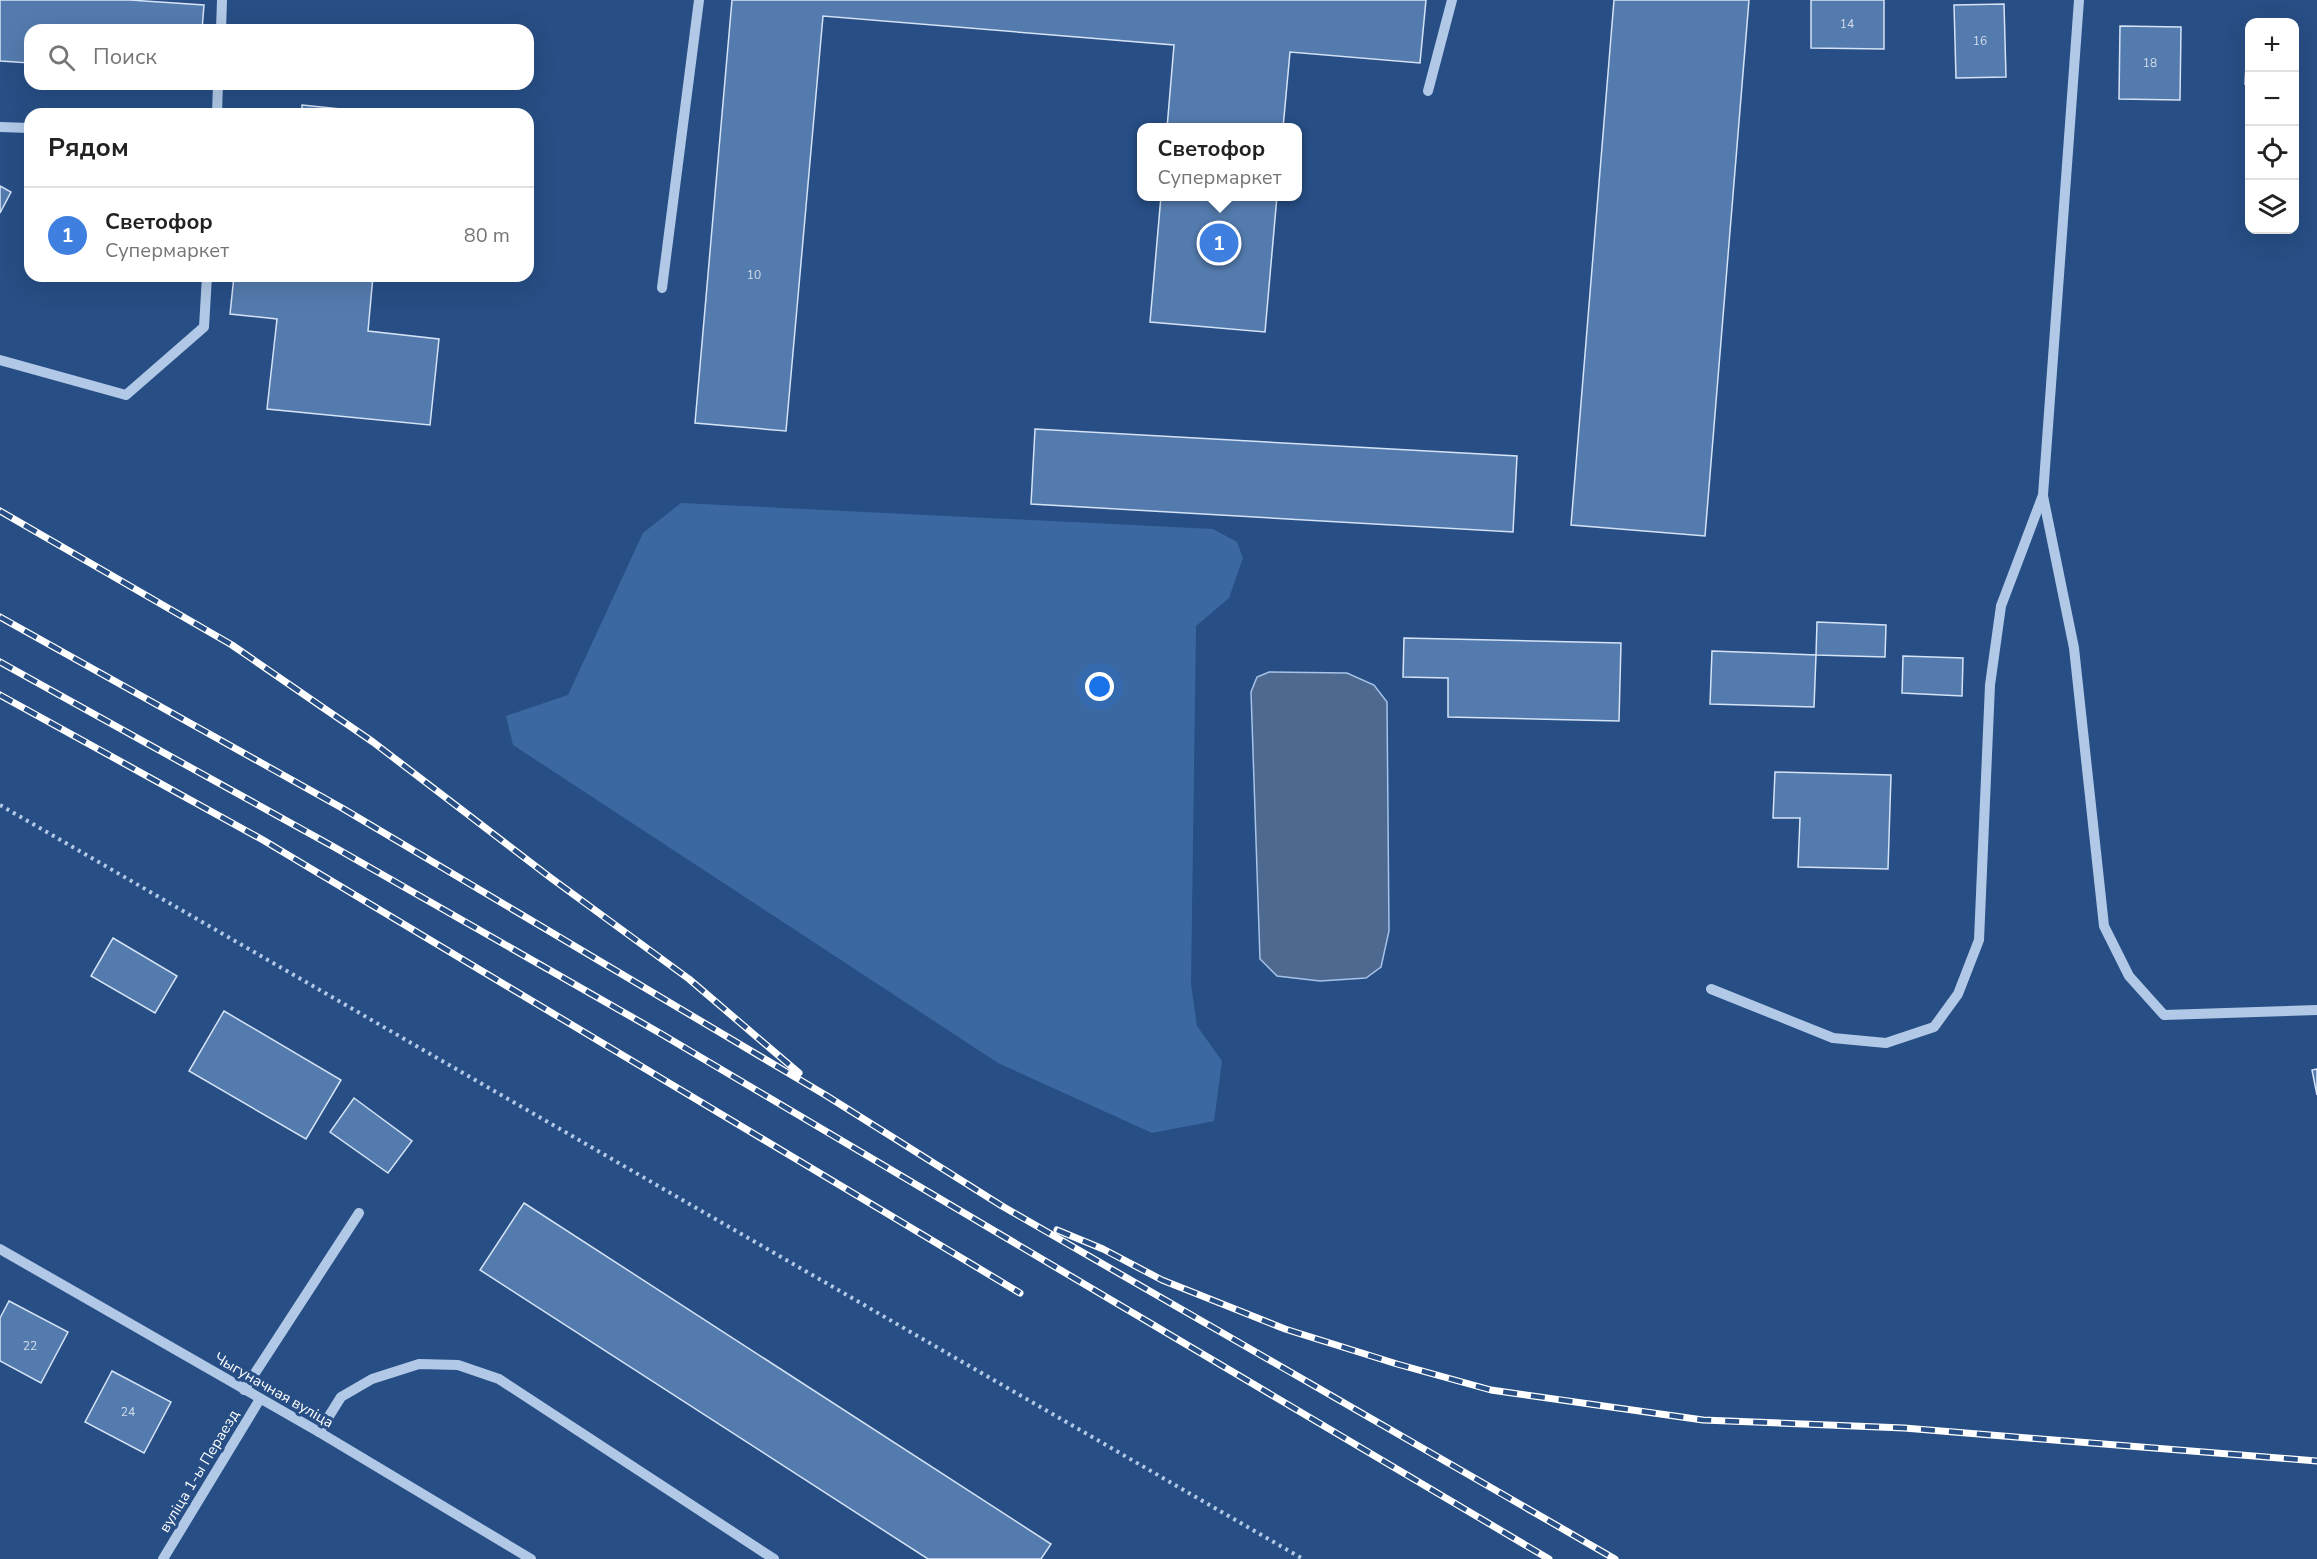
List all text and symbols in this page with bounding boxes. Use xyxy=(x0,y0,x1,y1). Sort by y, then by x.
house number: 14 xyxy=(1840,16,1854,32)
map controls xyxy=(2245,18,2299,234)
button: + xyxy=(2245,18,2299,72)
search box xyxy=(24,24,534,90)
house number: 16 xyxy=(1973,33,1987,49)
icon: search xyxy=(45,41,78,74)
text: Поиск xyxy=(93,42,157,72)
house number: 18 xyxy=(2143,55,2157,71)
button: − xyxy=(2245,72,2299,126)
popup xyxy=(1137,123,1302,201)
button: locate xyxy=(2245,126,2299,180)
text: Рядом xyxy=(48,130,129,165)
text: Светофор xyxy=(1157,134,1265,164)
text: Супермаркет xyxy=(1157,164,1282,191)
button: layers xyxy=(2245,180,2299,234)
text: Светофор xyxy=(105,207,213,237)
pin: 1 xyxy=(1200,220,1238,266)
text: 1 xyxy=(62,222,74,249)
text: 80 m xyxy=(464,222,510,249)
text: Супермаркет xyxy=(105,237,229,264)
house number: 10 xyxy=(747,267,761,283)
your location xyxy=(1085,672,1114,701)
house number: 22 xyxy=(23,1338,37,1354)
street label: Чыгуначная вуліца xyxy=(211,1348,337,1432)
house number: 24 xyxy=(121,1404,135,1420)
street label: вуліца 1-ы Пераезд xyxy=(154,1406,244,1536)

